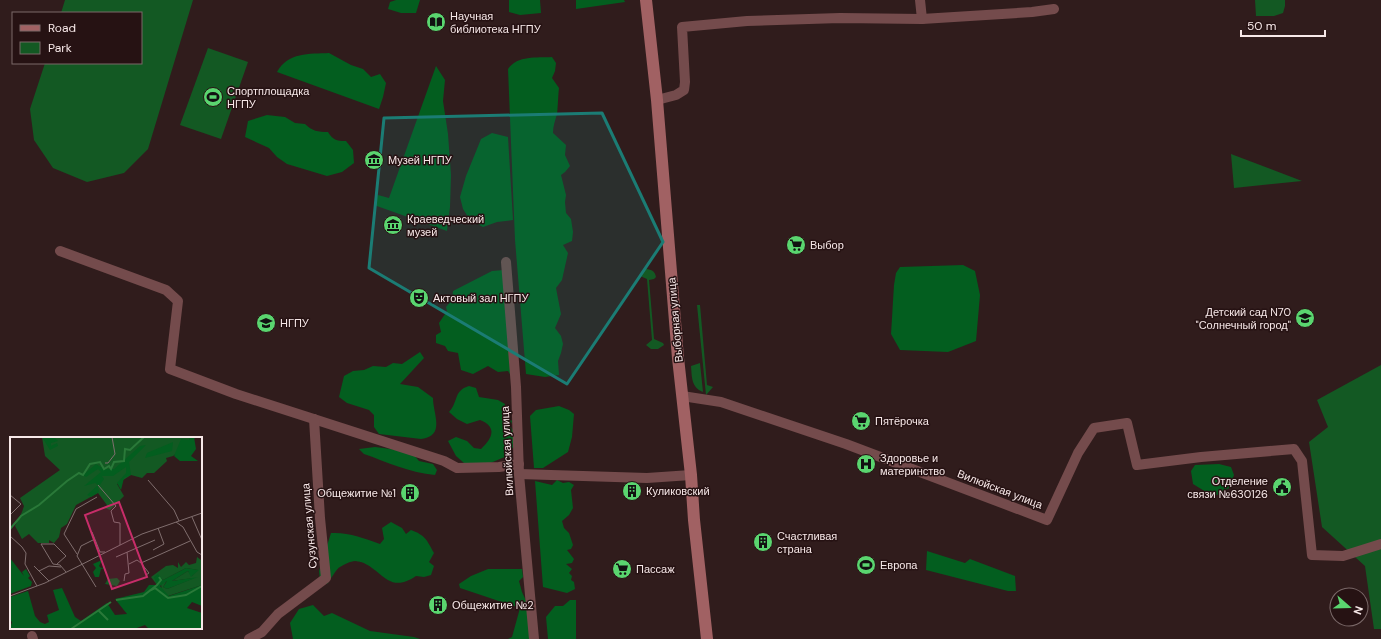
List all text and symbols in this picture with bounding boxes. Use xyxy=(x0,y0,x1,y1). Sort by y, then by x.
place label: Научная библиотека НГПУ xyxy=(450,9,542,36)
library icon: Научная библиотека НГПУ xyxy=(425,11,447,33)
legend xyxy=(12,12,142,64)
scale bar xyxy=(1241,12,1325,38)
text: 50 m xyxy=(1247,18,1276,34)
text: Road xyxy=(48,20,76,36)
text: Park xyxy=(48,40,72,56)
place label: Спортплощадка НГПУ xyxy=(227,84,310,111)
sports icon: Спортплощадка НГПУ xyxy=(202,86,224,108)
museum icon: Музей НГПУ xyxy=(363,149,385,171)
place label: Музей НГПУ xyxy=(388,153,453,167)
place label: Краеведческий музей xyxy=(407,212,484,239)
museum icon: Краеведческий музей xyxy=(382,214,404,236)
supermarket icon: Выбор xyxy=(785,234,807,256)
place label: Выбор xyxy=(810,238,844,252)
street label: Выборная улица xyxy=(664,276,686,363)
theatre icon: Актовый зал НГПУ xyxy=(408,287,430,309)
place label: Актовый зал НГПУ xyxy=(433,291,529,305)
place label: Детский сад N70 "Солнечный город" xyxy=(1195,305,1291,332)
school or university icon: Детский сад N70 "Солнечный город" xyxy=(1294,307,1316,329)
school or university icon: НГПУ xyxy=(255,312,277,334)
place label: НГПУ xyxy=(280,316,310,330)
street label: Вилюйская улица xyxy=(498,405,516,496)
supermarket icon: Пятёрочка xyxy=(850,410,872,432)
place label: Пятёрочка xyxy=(875,414,930,428)
inset map xyxy=(10,437,202,629)
place label: Здоровье и материнство xyxy=(880,451,945,478)
hospital icon: Здоровье и материнство xyxy=(855,453,877,475)
street label: Вилюйская улица xyxy=(955,466,1045,512)
place label: Отделение связи №630126 xyxy=(1187,474,1268,501)
public building icon: Отделение связи №630126 xyxy=(1271,476,1293,498)
building icon: Куликовский xyxy=(621,480,643,502)
street label: Сузунская улица xyxy=(298,482,320,569)
building icon: Общежитие №1 xyxy=(399,482,421,504)
place label: Куликовский xyxy=(646,484,710,498)
place label: Общежитие №1 xyxy=(317,486,396,500)
place label: Счастливая страна xyxy=(777,529,837,556)
building icon: Счастливая страна xyxy=(752,531,774,553)
sports icon: Европа xyxy=(855,554,877,576)
supermarket icon: Пассаж xyxy=(611,558,633,580)
place label: Европа xyxy=(880,558,918,572)
place label: Пассаж xyxy=(636,562,675,576)
north arrow xyxy=(1329,587,1369,627)
building icon: Общежитие №2 xyxy=(427,594,449,616)
place label: Общежитие №2 xyxy=(452,598,534,612)
text: N xyxy=(1350,604,1366,617)

